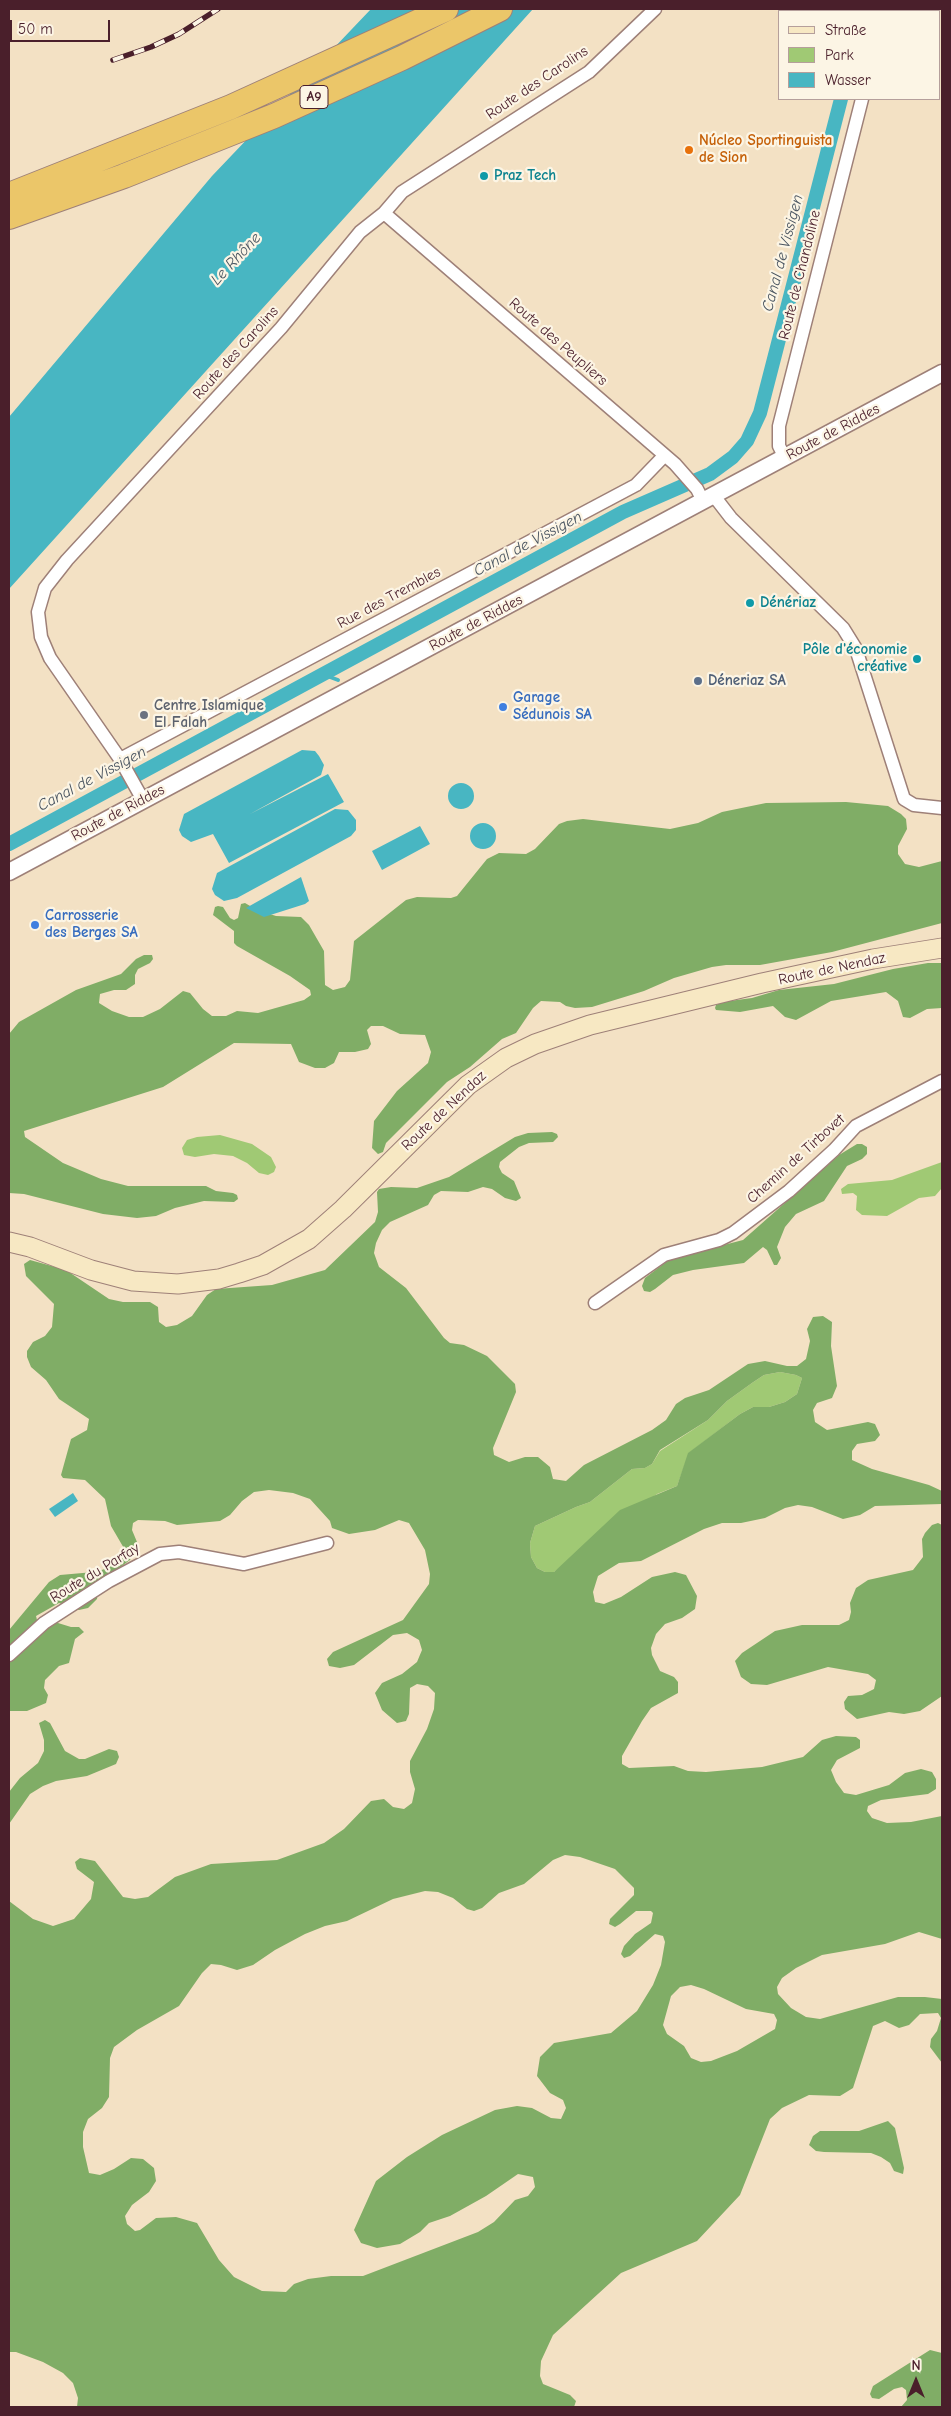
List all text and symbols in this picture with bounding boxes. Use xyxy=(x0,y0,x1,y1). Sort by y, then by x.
scale bar xyxy=(12,10,112,42)
legend xyxy=(778,10,941,100)
text: 50 m xyxy=(18,20,53,38)
text: Straße xyxy=(825,21,866,39)
street label: Route des Carolins xyxy=(483,42,591,124)
text: Park xyxy=(825,46,854,64)
text: Wasser xyxy=(825,71,871,89)
road number: A9 xyxy=(300,85,328,108)
place label: Núcleo Sportinguista de Sion xyxy=(699,132,832,167)
marker: Núcleo Sportinguista de Sion xyxy=(683,144,695,156)
place label: Praz Tech xyxy=(494,167,556,185)
marker: Praz Tech xyxy=(478,170,490,182)
water label: Canal de Vissigen xyxy=(758,192,808,314)
street label: Route de Chandoline xyxy=(775,208,825,342)
water label: Le Rhône xyxy=(207,229,265,289)
street label: Route des Peupliers xyxy=(505,294,611,390)
street label: Route des Carolins xyxy=(189,303,283,403)
street label: Route de Riddes xyxy=(783,400,883,464)
water label: Canal de Vissigen xyxy=(470,507,586,581)
street label: Rue des Trembles xyxy=(334,563,444,633)
street label: Route de Riddes xyxy=(426,591,526,655)
place label: Dénériaz xyxy=(760,594,816,612)
marker: Dénériaz xyxy=(744,597,756,609)
place label: Pôle d'économie créative xyxy=(803,641,907,676)
marker: Pôle d'économie créative xyxy=(911,653,923,665)
place label: Déneriaz SA xyxy=(708,672,786,690)
marker: Déneriaz SA xyxy=(692,675,704,687)
place label: Garage Sédunois SA xyxy=(513,689,592,724)
place label: Centre Islamique El Falah xyxy=(154,697,264,732)
marker: Garage Sédunois SA xyxy=(497,701,509,713)
marker: Centre Islamique El Falah xyxy=(138,709,150,721)
water label: Canal de Vissigen xyxy=(34,742,150,816)
street label: Route de Riddes xyxy=(68,781,168,845)
place label: Carrosserie des Berges SA xyxy=(45,907,138,942)
marker: Carrosserie des Berges SA xyxy=(29,919,41,931)
street label: Route de Nendaz xyxy=(777,949,887,989)
street label: Route de Nendaz xyxy=(398,1067,490,1155)
street label: Chemin de Tirbovet xyxy=(743,1110,849,1208)
street label: Route du Parfay xyxy=(47,1539,143,1607)
north arrow xyxy=(891,2356,941,2406)
text: N xyxy=(911,2357,921,2374)

